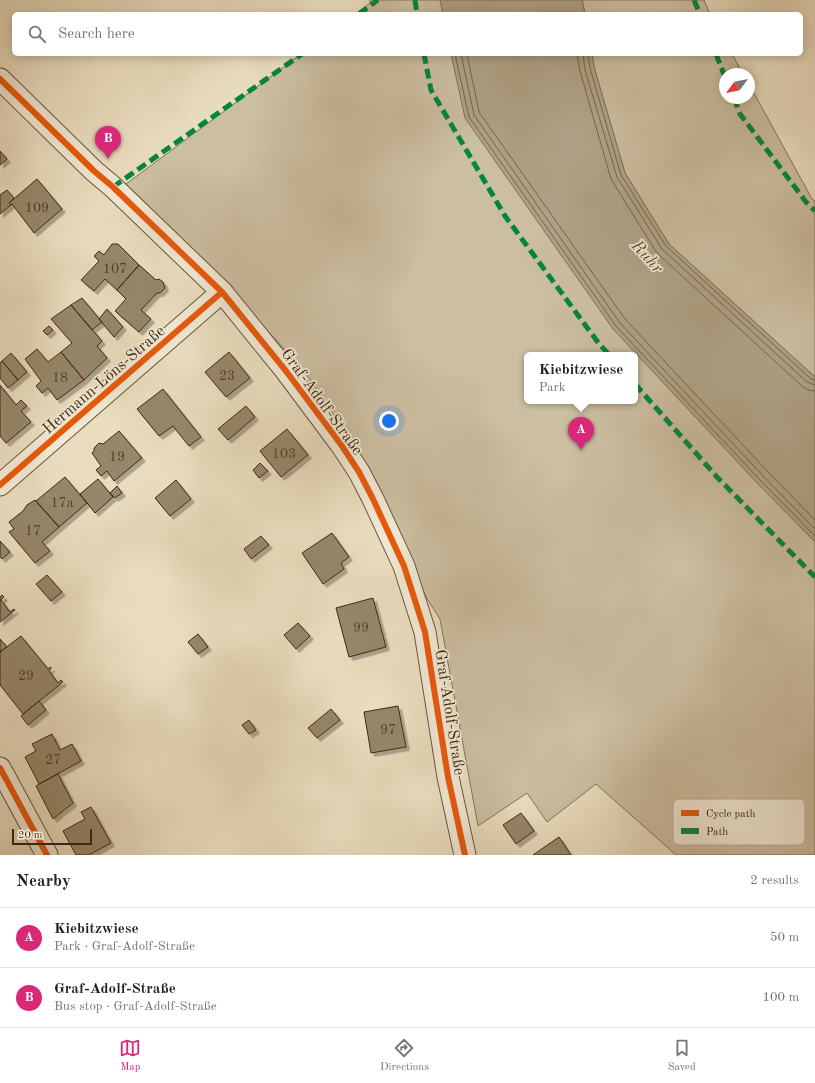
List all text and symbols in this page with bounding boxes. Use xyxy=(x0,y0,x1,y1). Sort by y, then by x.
search box xyxy=(12,12,803,56)
icon: search xyxy=(26,23,48,45)
text: Search here xyxy=(58,27,135,42)
north arrow xyxy=(719,68,755,104)
pin: B xyxy=(95,126,121,159)
house number: 109 xyxy=(25,201,49,215)
water label: Ruhr xyxy=(627,236,666,277)
house number: 107 xyxy=(103,262,127,276)
street label: Hermann-Löns-Straße xyxy=(40,323,169,438)
street label: Graf-Adolf-Straße xyxy=(278,346,365,458)
popup xyxy=(524,352,638,404)
text: Kiebitzwiese xyxy=(539,363,623,378)
house number: 23 xyxy=(219,369,235,383)
house number: 18 xyxy=(52,371,68,385)
text: Park xyxy=(539,381,566,394)
your location xyxy=(379,411,399,431)
pin: A xyxy=(568,417,594,450)
house number: 103 xyxy=(272,447,296,461)
house number: 19 xyxy=(109,450,125,464)
house number: 17a xyxy=(50,496,74,510)
house number: 17 xyxy=(25,524,41,538)
house number: 99 xyxy=(353,621,369,635)
street label: Graf-Adolf-Straße xyxy=(431,648,467,776)
house number: 29 xyxy=(18,669,34,683)
house number: 97 xyxy=(380,723,396,737)
house number: 27 xyxy=(45,753,61,767)
legend xyxy=(673,799,805,845)
text: Cycle path xyxy=(706,809,756,820)
scale bar xyxy=(12,827,92,846)
text: Path xyxy=(706,827,728,838)
text: 20 m xyxy=(18,830,43,841)
text: Nearby xyxy=(16,873,71,890)
text: 2 results xyxy=(750,874,799,887)
text: Kiebitzwiese xyxy=(54,922,138,937)
text: A xyxy=(24,931,34,944)
text: 50 m xyxy=(770,931,799,944)
text: Park · Graf-Adolf-Straße xyxy=(54,940,195,953)
text: Graf-Adolf-Straße xyxy=(54,982,176,997)
text: B xyxy=(24,991,34,1004)
text: 100 m xyxy=(762,991,799,1004)
text: Bus stop · Graf-Adolf-Straße xyxy=(54,1000,217,1013)
tab: Map xyxy=(119,1037,141,1075)
tab: Directions xyxy=(380,1037,429,1075)
tab: Saved xyxy=(668,1037,696,1075)

